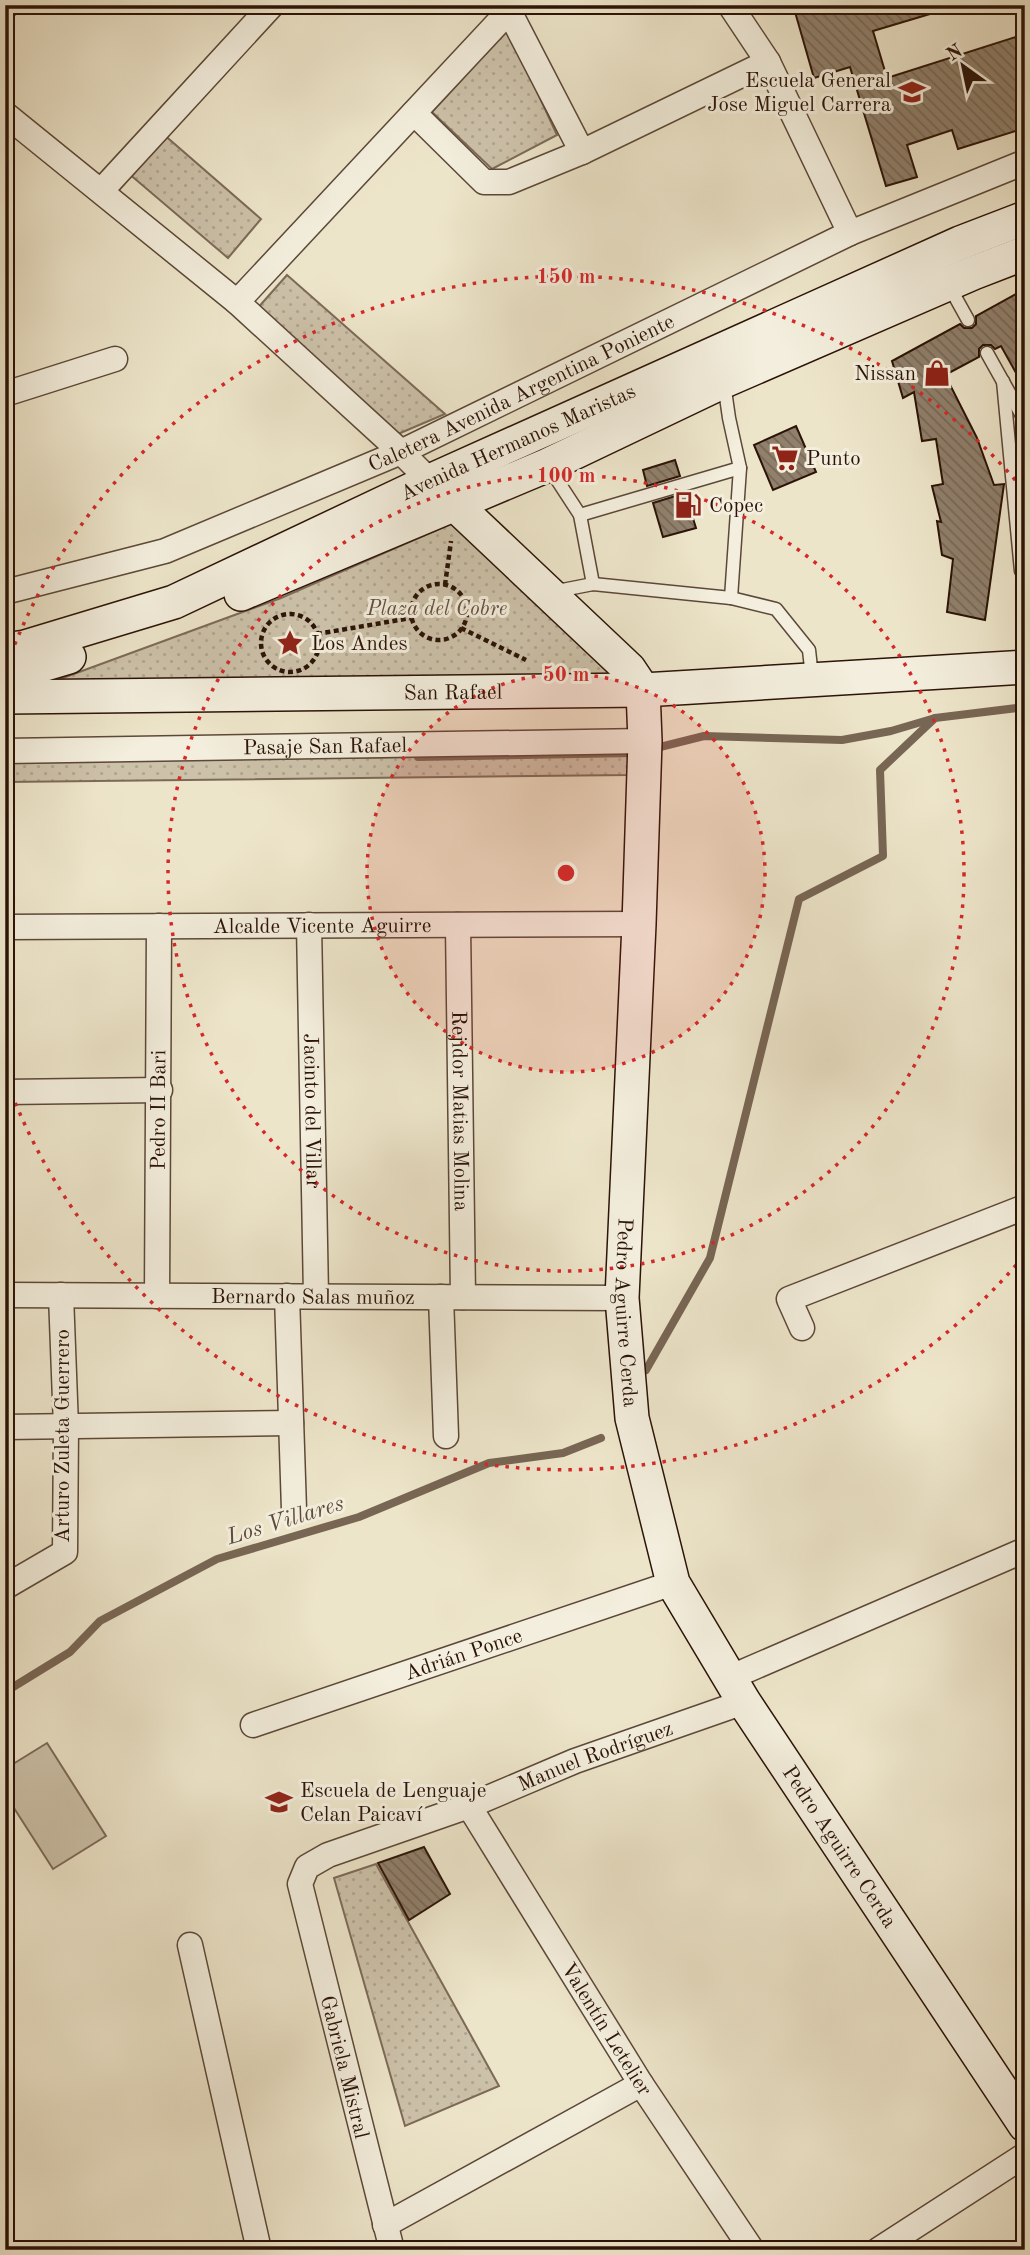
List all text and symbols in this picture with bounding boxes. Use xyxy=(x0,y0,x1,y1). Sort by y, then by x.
north arrow xyxy=(928,32,998,102)
text: N xyxy=(944,42,967,66)
place label: Escuela General Jose Miguel Carrera xyxy=(707,71,891,116)
school or university icon: Escuela General Jose Miguel Carrera xyxy=(897,77,927,107)
text: 150 m xyxy=(536,267,596,288)
street label: Caletera Avenida Argentina Poniente xyxy=(366,311,678,476)
shop icon: Nissan xyxy=(922,358,952,388)
place label: Nissan xyxy=(854,364,916,385)
street label: Avenida Hermanos Maristas xyxy=(397,381,639,505)
supermarket icon: Punto xyxy=(770,443,800,473)
place label: Punto xyxy=(806,449,861,470)
text: 100 m xyxy=(536,466,596,487)
fuel station icon: Copec xyxy=(673,490,703,520)
place label: Copec xyxy=(709,496,763,517)
park label: Plaza del Cobre xyxy=(366,599,507,620)
place icon: Los Andes xyxy=(275,628,305,658)
place label: Los Andes xyxy=(311,634,408,655)
text: 50 m xyxy=(542,665,590,686)
street label: San Rafael xyxy=(404,683,503,705)
street label: Pasaje San Rafael xyxy=(243,736,408,759)
centre of rings xyxy=(554,861,578,885)
street label: Alcalde Vicente Aguirre xyxy=(213,916,431,938)
street label: Rejidor Matias Molina xyxy=(447,1011,471,1211)
street label: Jacinto del Villar xyxy=(299,1033,323,1189)
street label: Pedro II Bari xyxy=(149,1050,170,1170)
street label: Pedro Aguirre Cerda xyxy=(610,1217,640,1408)
street label: Bernardo Salas muñoz xyxy=(211,1287,415,1309)
street label: Arturo Zuleta Guerrero xyxy=(53,1329,74,1543)
water label: Los Villares xyxy=(223,1492,347,1549)
street label: Adrián Ponce xyxy=(402,1626,525,1685)
street label: Manuel Rodríguez xyxy=(515,1719,676,1796)
street label: Pedro Aguirre Cerda xyxy=(778,1763,900,1932)
place label: Escuela de Lenguaje Celan Paicaví xyxy=(300,1781,486,1826)
school or university icon: Escuela de Lenguaje Celan Paicaví xyxy=(264,1787,294,1817)
street label: Valentín Letelier xyxy=(557,1959,655,2100)
street label: Gabriela Mistral xyxy=(316,1994,372,2141)

